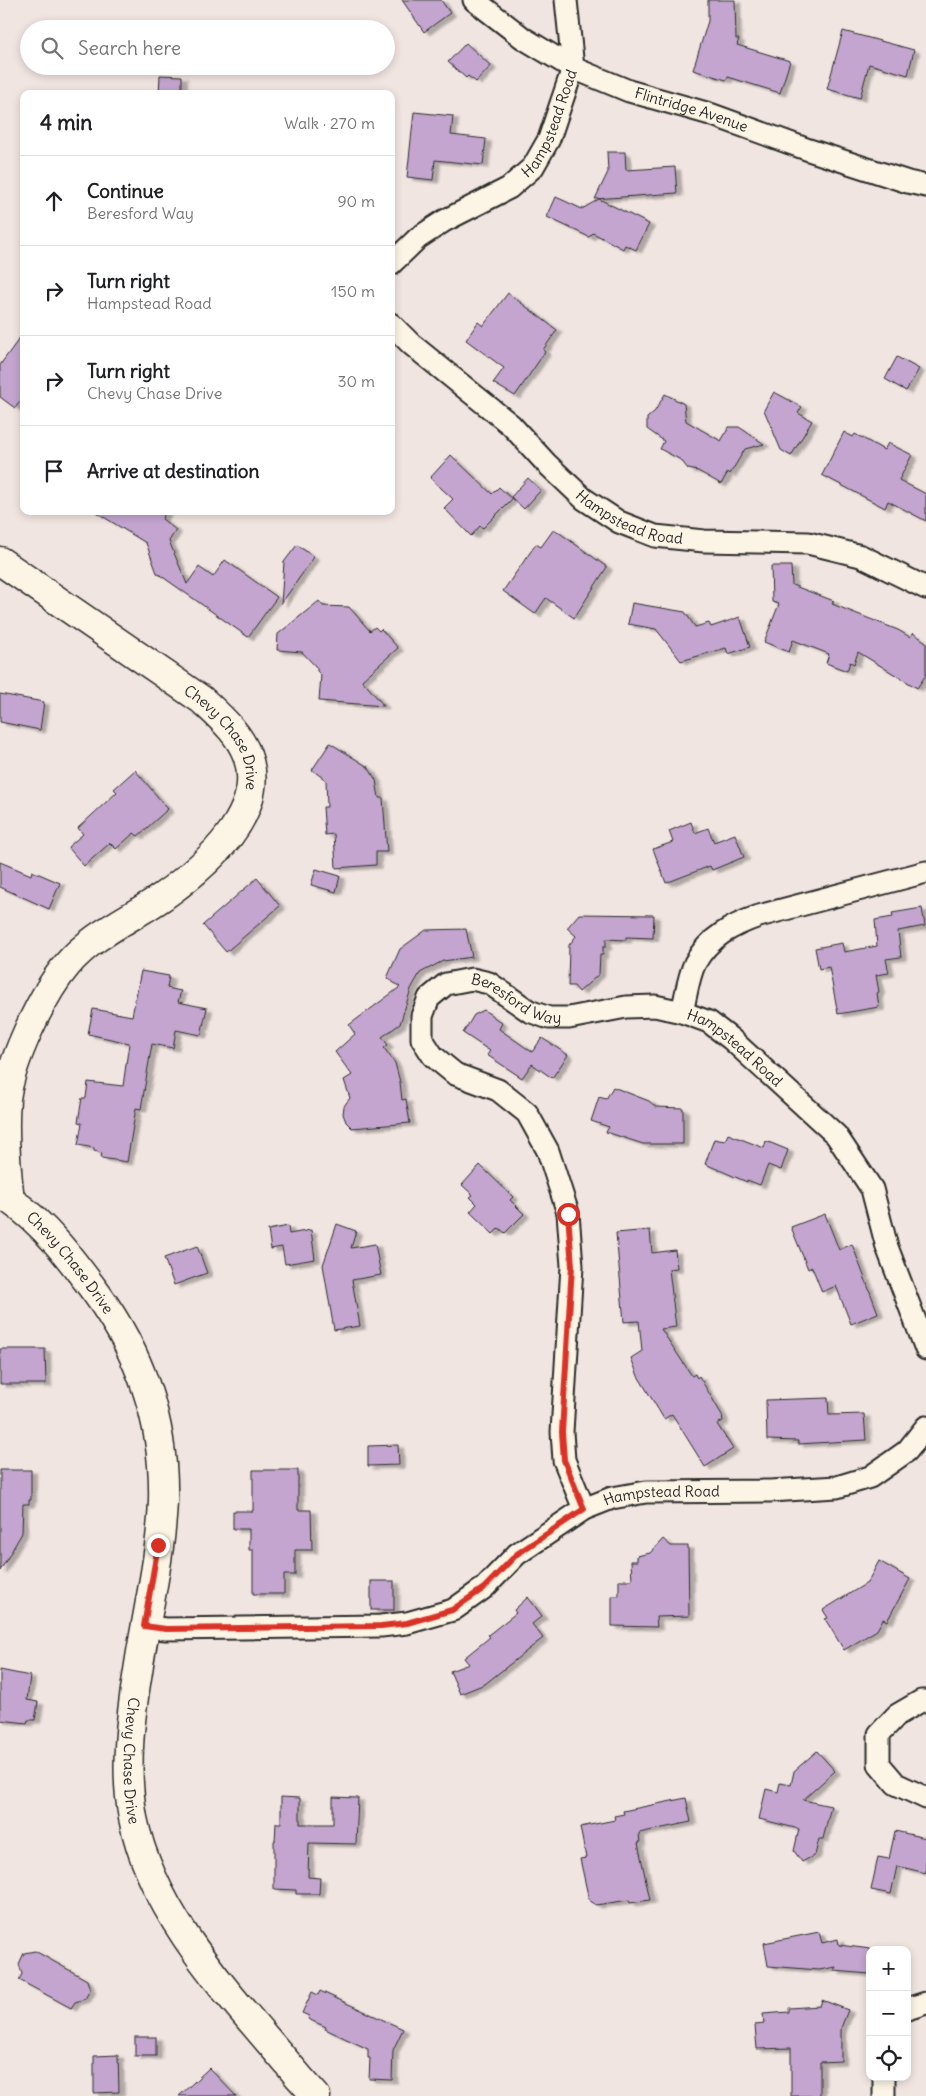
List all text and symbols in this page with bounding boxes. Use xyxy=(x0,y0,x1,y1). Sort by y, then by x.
search box xyxy=(20,20,395,75)
icon: search xyxy=(38,34,66,62)
text: Search here xyxy=(78,36,181,60)
street label: Hampstead Road xyxy=(518,67,581,182)
street label: Flintridge Avenue xyxy=(633,83,751,136)
text: 4 min xyxy=(40,109,92,136)
text: Walk · 270 m xyxy=(284,113,375,133)
text: Continue xyxy=(87,179,164,203)
icon: ahead xyxy=(40,187,68,215)
text: 90 m xyxy=(337,191,375,211)
text: Beresford Way xyxy=(87,203,194,223)
text: Turn right xyxy=(87,269,170,293)
icon: right xyxy=(40,277,68,305)
text: 150 m xyxy=(331,281,375,301)
text: Hampstead Road xyxy=(87,293,212,313)
text: Turn right xyxy=(87,359,170,383)
icon: right xyxy=(40,367,68,395)
text: 30 m xyxy=(338,371,375,391)
text: Chevy Chase Drive xyxy=(87,383,223,403)
icon: arrive xyxy=(40,457,68,485)
text: Arrive at destination xyxy=(87,459,260,483)
street label: Hampstead Road xyxy=(572,486,684,548)
street label: Chevy Chase Drive xyxy=(181,681,261,791)
street label: Beresford Way xyxy=(469,969,561,1028)
street label: Hampstead Road xyxy=(684,1005,787,1091)
route start xyxy=(557,1203,580,1226)
street label: Chevy Chase Drive xyxy=(23,1207,118,1317)
street label: Hampstead Road xyxy=(600,1481,720,1510)
route end xyxy=(147,1534,170,1557)
street label: Chevy Chase Drive xyxy=(120,1696,144,1826)
map controls xyxy=(866,1946,911,2081)
button: + xyxy=(866,1946,911,1991)
button: − xyxy=(866,1991,911,2036)
button: locate xyxy=(866,2036,911,2081)

